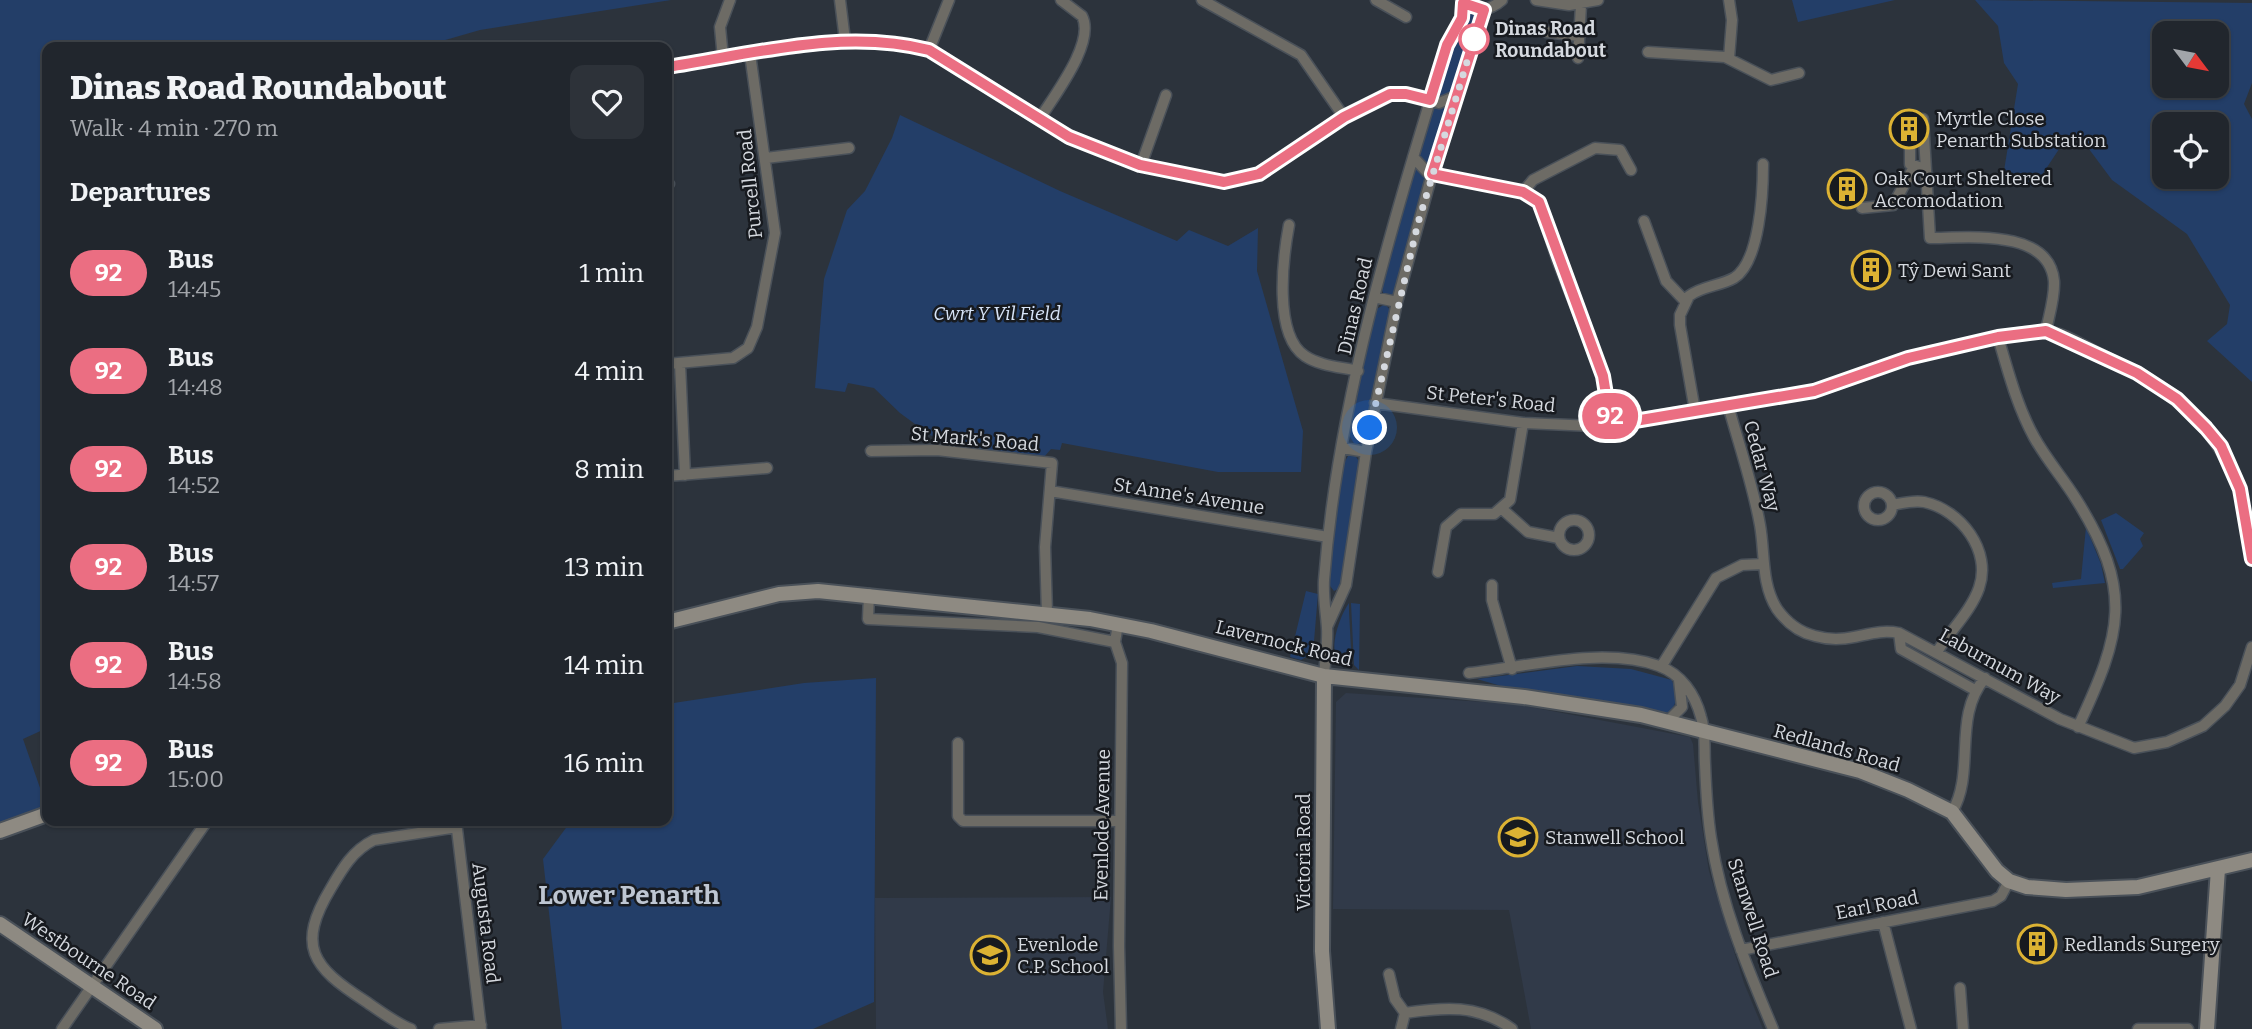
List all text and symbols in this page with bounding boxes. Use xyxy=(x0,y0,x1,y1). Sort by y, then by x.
place label: Dinas Road Roundabout xyxy=(1495,17,1607,62)
north arrow xyxy=(2152,21,2230,98)
map controls xyxy=(2152,21,2229,189)
marker: Dinas Road Roundabout xyxy=(1459,24,1489,54)
button: heart xyxy=(570,65,644,139)
text: Dinas Road Roundabout xyxy=(70,68,447,108)
place label: Myrtle Close Penarth Substation xyxy=(1936,107,2106,152)
building icon: Myrtle Close Penarth Substation xyxy=(1888,108,1930,150)
button: locate xyxy=(2152,112,2229,189)
text: Walk · 4 min · 270 m xyxy=(70,114,278,142)
street label: Purcell Road xyxy=(733,128,767,240)
place label: Oak Court Sheltered Accomodation xyxy=(1874,167,2052,212)
building icon: Oak Court Sheltered Accomodation xyxy=(1826,168,1868,210)
text: Departures xyxy=(70,177,211,208)
text: Bus xyxy=(168,244,214,275)
building icon: Tŷ Dewi Sant xyxy=(1850,249,1892,291)
street label: Dinas Road xyxy=(1333,255,1377,357)
text: 1 min xyxy=(579,258,644,289)
text: 92 xyxy=(95,259,122,287)
place label: Tŷ Dewi Sant xyxy=(1898,259,2011,282)
text: 14:45 xyxy=(168,275,221,303)
park label: Cwrt Y Vil Field xyxy=(933,302,1061,325)
text: Bus xyxy=(168,342,214,373)
text: 4 min xyxy=(575,356,644,387)
text: 92 xyxy=(95,357,122,385)
text: 14:48 xyxy=(168,373,223,401)
street label: St Peter's Road xyxy=(1425,381,1557,417)
line badge: 92 xyxy=(1578,393,1642,439)
text: 92 xyxy=(1596,402,1624,430)
your location xyxy=(1352,410,1387,445)
street label: Cedar Way xyxy=(1739,418,1785,515)
street label: St Mark's Road xyxy=(910,422,1040,456)
text: Bus xyxy=(168,440,214,471)
text: 8 min xyxy=(574,454,644,485)
text: 92 xyxy=(95,455,122,483)
text: 14:52 xyxy=(168,471,220,499)
street label: St Anne's Avenue xyxy=(1112,473,1266,519)
text: Bus xyxy=(168,538,214,569)
text: 13 min xyxy=(564,552,644,583)
text: 92 xyxy=(95,553,122,581)
text: 14:57 xyxy=(168,569,219,597)
street label: Lavernock Road xyxy=(1213,615,1355,671)
street label: Laburnum Way xyxy=(1935,623,2065,709)
text: Bus xyxy=(168,636,214,667)
text: 14 min xyxy=(564,650,644,681)
text: 92 xyxy=(95,651,122,679)
text: 14:58 xyxy=(168,667,222,695)
street label: Redlands Road xyxy=(1771,719,1903,777)
text: Bus xyxy=(168,734,214,765)
text: 16 min xyxy=(564,748,644,779)
text: 92 xyxy=(95,749,122,777)
street label: Evenlode Avenue xyxy=(1089,749,1115,901)
text: 15:00 xyxy=(168,765,224,793)
street label: Victoria Road xyxy=(1292,793,1315,911)
school or university icon: Stanwell School xyxy=(1497,816,1539,858)
place label: Stanwell School xyxy=(1545,826,1684,849)
street label: Stanwell Road xyxy=(1723,855,1783,981)
street label: Augusta Road xyxy=(467,861,505,985)
district label: Lower Penarth xyxy=(538,880,720,911)
street label: Earl Road xyxy=(1834,886,1920,924)
street label: Westbourne Road xyxy=(17,908,161,1014)
building icon: Redlands Surgery xyxy=(2016,923,2058,965)
place label: Evenlode C.P. School xyxy=(1017,933,1109,978)
place label: Redlands Surgery xyxy=(2064,933,2221,956)
school or university icon: Evenlode C.P. School xyxy=(969,934,1011,976)

